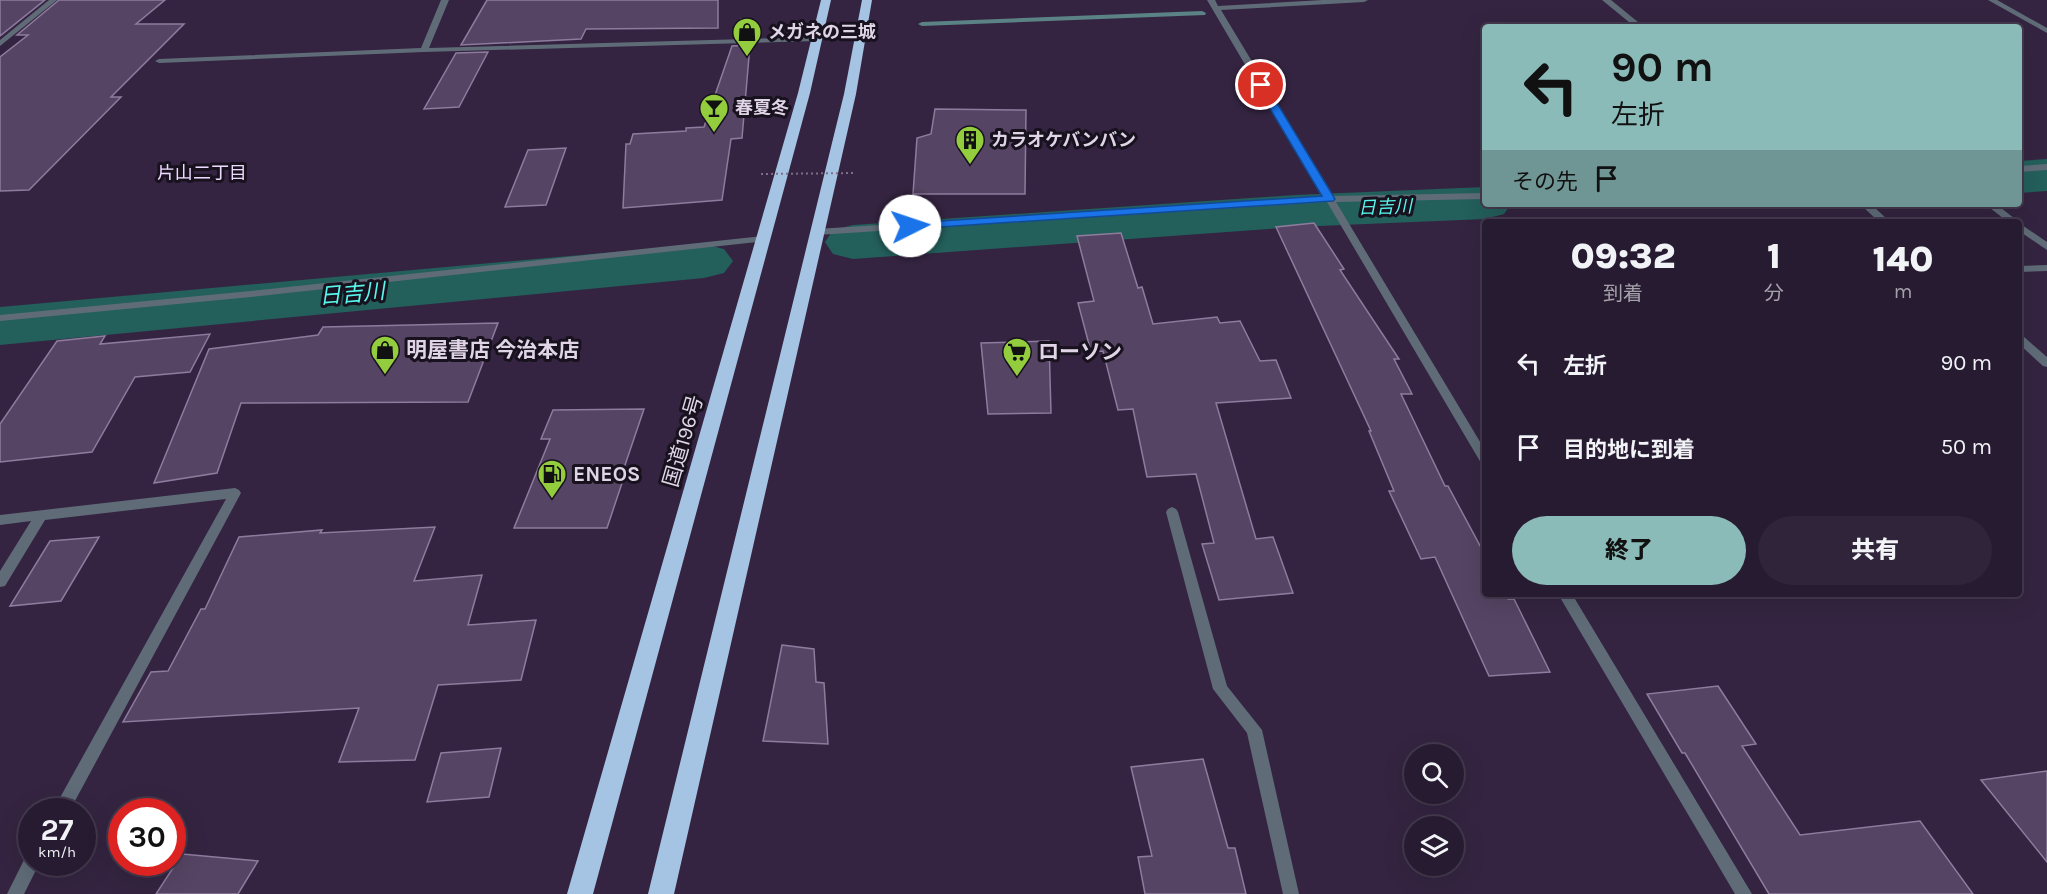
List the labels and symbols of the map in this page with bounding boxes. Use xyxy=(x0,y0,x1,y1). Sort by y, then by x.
shop icon: メガネの三城 xyxy=(731,16,763,58)
place label: メガネの三城 xyxy=(768,21,876,43)
pin xyxy=(1235,59,1286,110)
bar icon: 春夏冬 xyxy=(698,92,730,134)
place label: 春夏冬 xyxy=(735,97,789,119)
building icon: カラオケバンバン xyxy=(954,124,986,166)
place label: カラオケバンバン xyxy=(991,129,1136,151)
district label: 片山二丁目 xyxy=(157,162,247,184)
position arrow xyxy=(878,194,942,258)
water label: 日吉川 xyxy=(1358,195,1414,219)
water label: 日吉川 xyxy=(318,278,388,310)
shop icon: 明屋書店 今治本店 xyxy=(369,334,401,376)
supermarket icon: ローソン xyxy=(1001,336,1033,378)
place label: 明屋書店 今治本店 xyxy=(406,338,579,362)
place label: ローソン xyxy=(1038,340,1122,364)
street label: 国道196号 xyxy=(658,392,708,490)
fuel station icon: ENEOS xyxy=(536,458,568,500)
place label: ENEOS xyxy=(573,462,640,486)
speed limit sign: 30 xyxy=(108,798,186,876)

